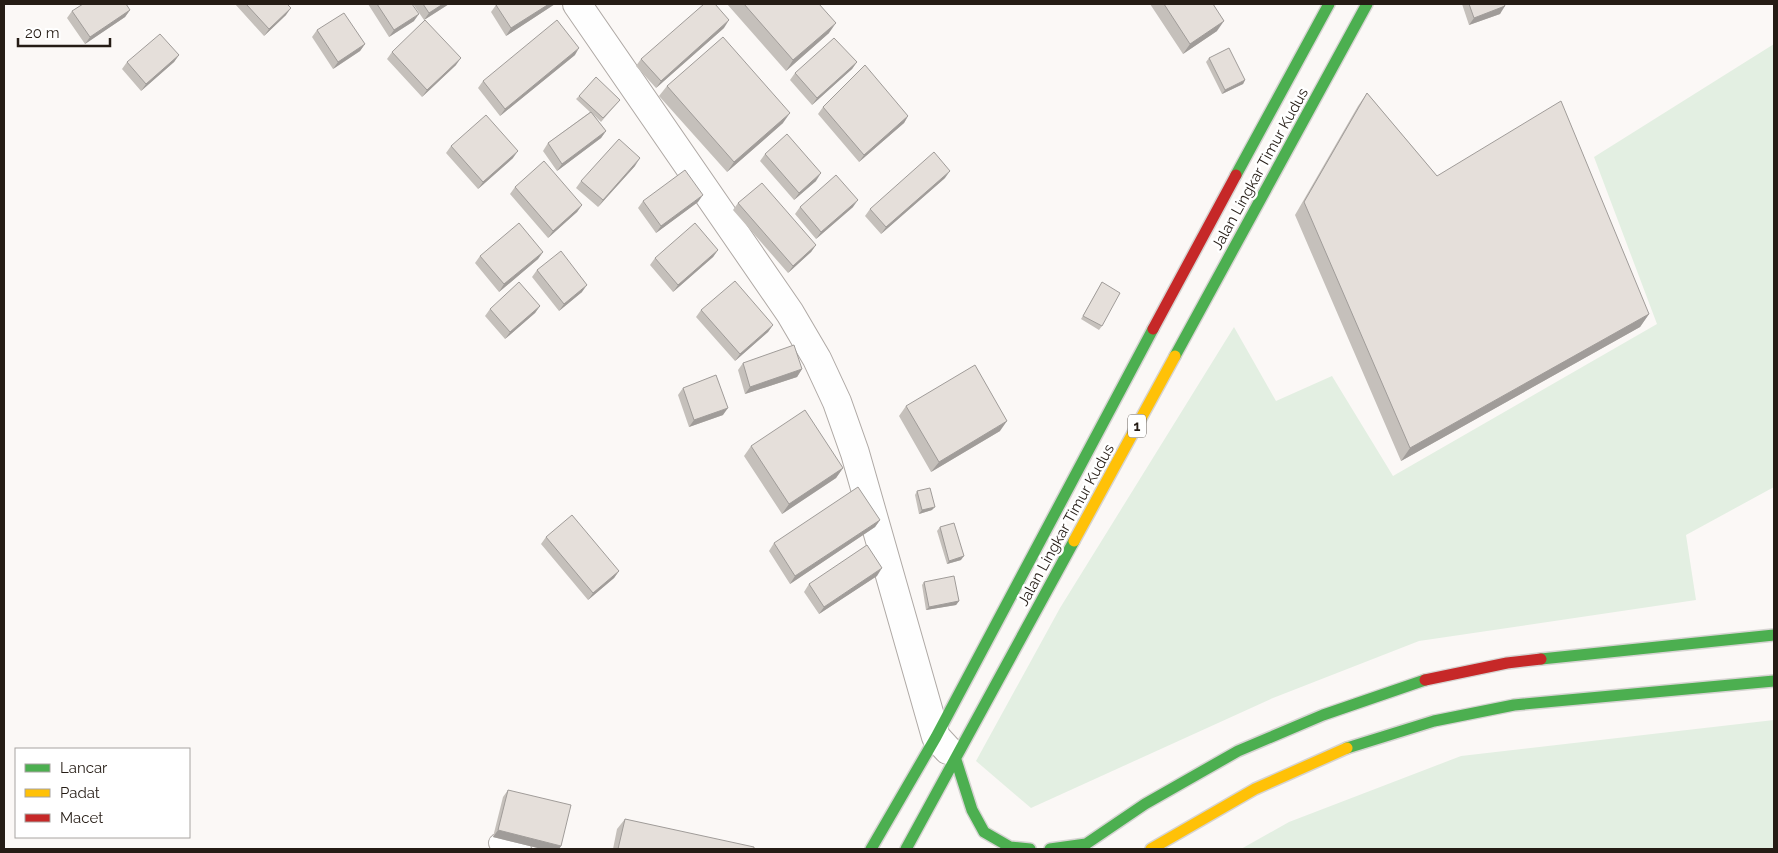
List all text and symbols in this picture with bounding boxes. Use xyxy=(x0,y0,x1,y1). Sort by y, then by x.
scale bar xyxy=(18,15,110,47)
text: 20 m xyxy=(25,24,60,42)
street label: Jalan Lingkar Timur Kudus xyxy=(1208,85,1312,253)
road number: 1 xyxy=(1128,414,1146,438)
street label: Jalan Lingkar Timur Kudus xyxy=(1014,441,1118,609)
legend xyxy=(15,748,190,838)
text: Lancar xyxy=(60,759,108,777)
text: Padat xyxy=(60,784,100,802)
text: Macet xyxy=(60,809,103,827)

